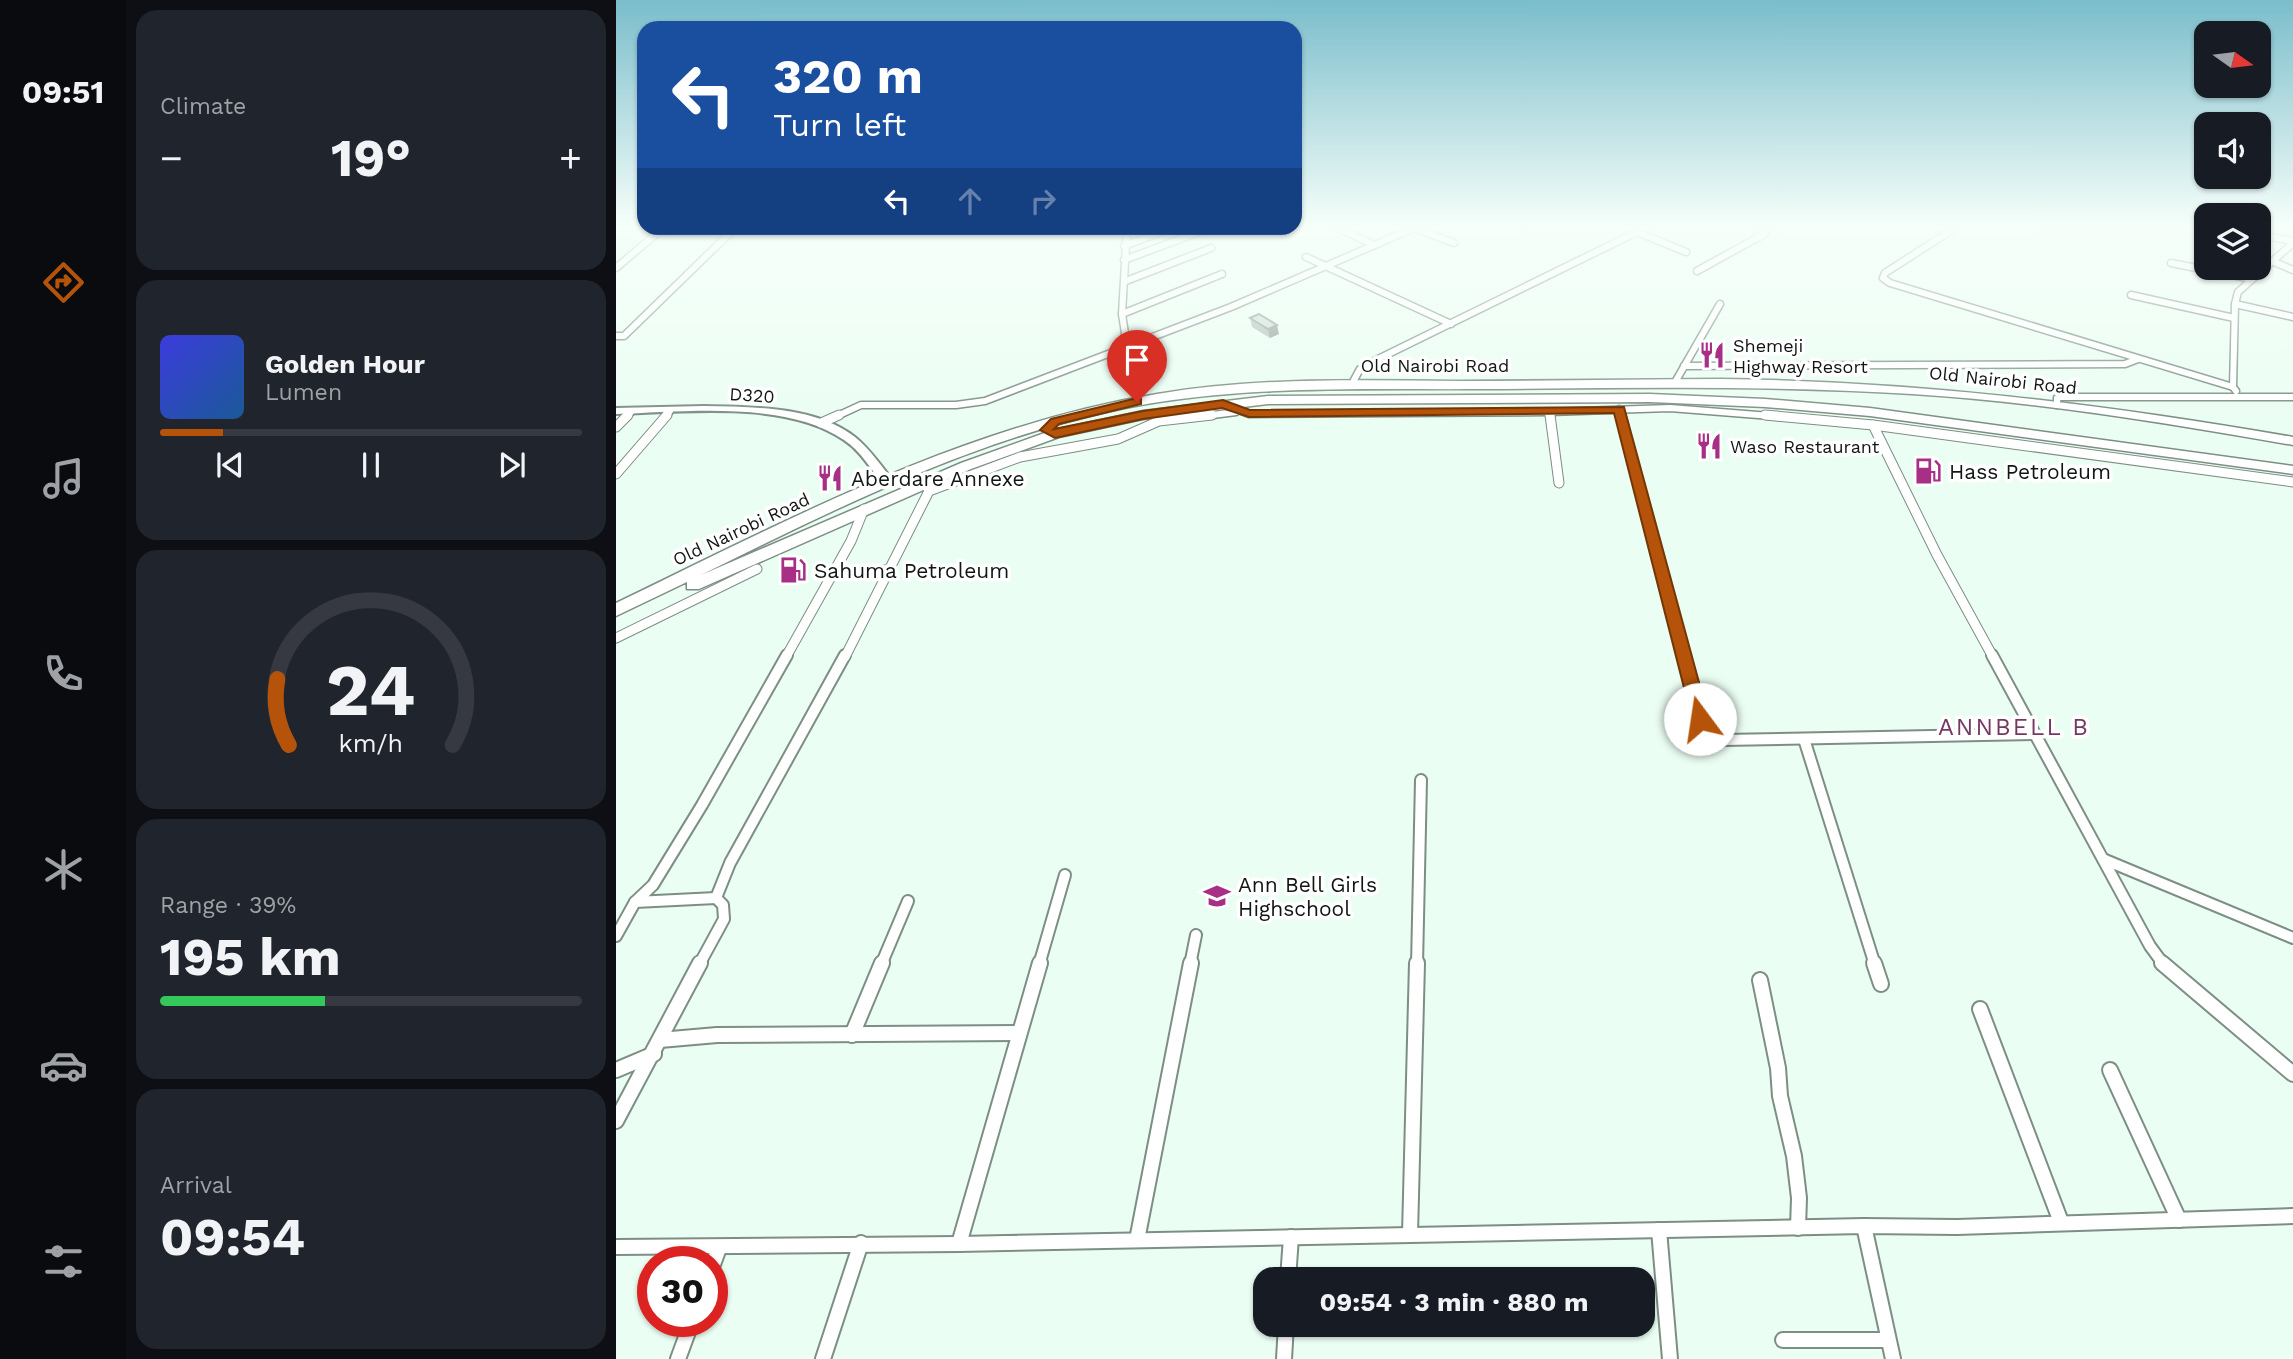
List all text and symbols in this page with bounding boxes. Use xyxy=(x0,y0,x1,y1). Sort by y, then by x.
north arrow xyxy=(2194,21,2272,98)
map controls xyxy=(2194,21,2271,280)
text: 320 m xyxy=(773,47,923,105)
icon: left xyxy=(658,49,749,140)
text: 09:51 xyxy=(22,73,104,111)
text: Climate xyxy=(160,93,246,120)
text: Turn left xyxy=(773,106,906,144)
button: sound xyxy=(2194,112,2271,189)
text: 19° xyxy=(331,128,411,189)
text: − xyxy=(160,136,183,180)
text: + xyxy=(559,136,582,180)
icon: left xyxy=(878,182,916,220)
icon: ahead xyxy=(951,182,989,220)
icon: right xyxy=(1024,182,1062,220)
button: layers xyxy=(2194,203,2271,280)
icon: directions xyxy=(39,258,88,307)
pin xyxy=(1107,330,1167,402)
place label: Shemeji Highway Resort xyxy=(1733,335,1868,377)
restaurant icon: Shemeji Highway Resort xyxy=(1697,340,1727,370)
icon: arrive xyxy=(1118,341,1156,379)
text: Golden Hour xyxy=(265,349,425,379)
street label: Old Nairobi Road xyxy=(1361,355,1509,376)
street label: Old Nairobi Road xyxy=(1928,362,2078,398)
text: Lumen xyxy=(265,379,342,406)
street label: D320 xyxy=(729,383,775,407)
restaurant icon: Waso Restaurant xyxy=(1694,431,1724,461)
place label: Waso Restaurant xyxy=(1730,436,1880,457)
icon: previous xyxy=(211,446,249,484)
icon: pause xyxy=(352,446,390,484)
icon: next xyxy=(493,446,531,484)
icon: music xyxy=(39,454,88,503)
fuel station icon: Hass Petroleum xyxy=(1913,456,1943,486)
place label: Hass Petroleum xyxy=(1949,459,2111,484)
restaurant icon: Aberdare Annexe xyxy=(815,463,845,493)
place label: Aberdare Annexe xyxy=(851,466,1025,491)
street label: Old Nairobi Road xyxy=(669,488,813,570)
fuel station icon: Sahuma Petroleum xyxy=(778,555,808,585)
place label: Sahuma Petroleum xyxy=(814,558,1009,583)
text: 24 xyxy=(326,648,416,734)
icon: phone xyxy=(39,649,88,698)
position arrow xyxy=(1663,682,1737,756)
district label: ANNBELL B xyxy=(1938,713,2090,741)
text: km/h xyxy=(339,729,403,758)
icon: climate xyxy=(39,845,88,894)
place label: Ann Bell Girls Highschool xyxy=(1238,872,1377,921)
school or university icon: Ann Bell Girls Highschool xyxy=(1202,881,1232,911)
text: Range · 39% xyxy=(160,892,296,919)
text: 195 km xyxy=(160,927,341,988)
icon: car xyxy=(39,1041,88,1090)
text: Arrival xyxy=(160,1172,232,1199)
text: 09:54 xyxy=(160,1207,305,1268)
icon: filters xyxy=(39,1237,88,1286)
speed limit sign: 30 xyxy=(637,1246,728,1337)
text: 09:54 · 3 min · 880 m xyxy=(1320,1287,1588,1317)

